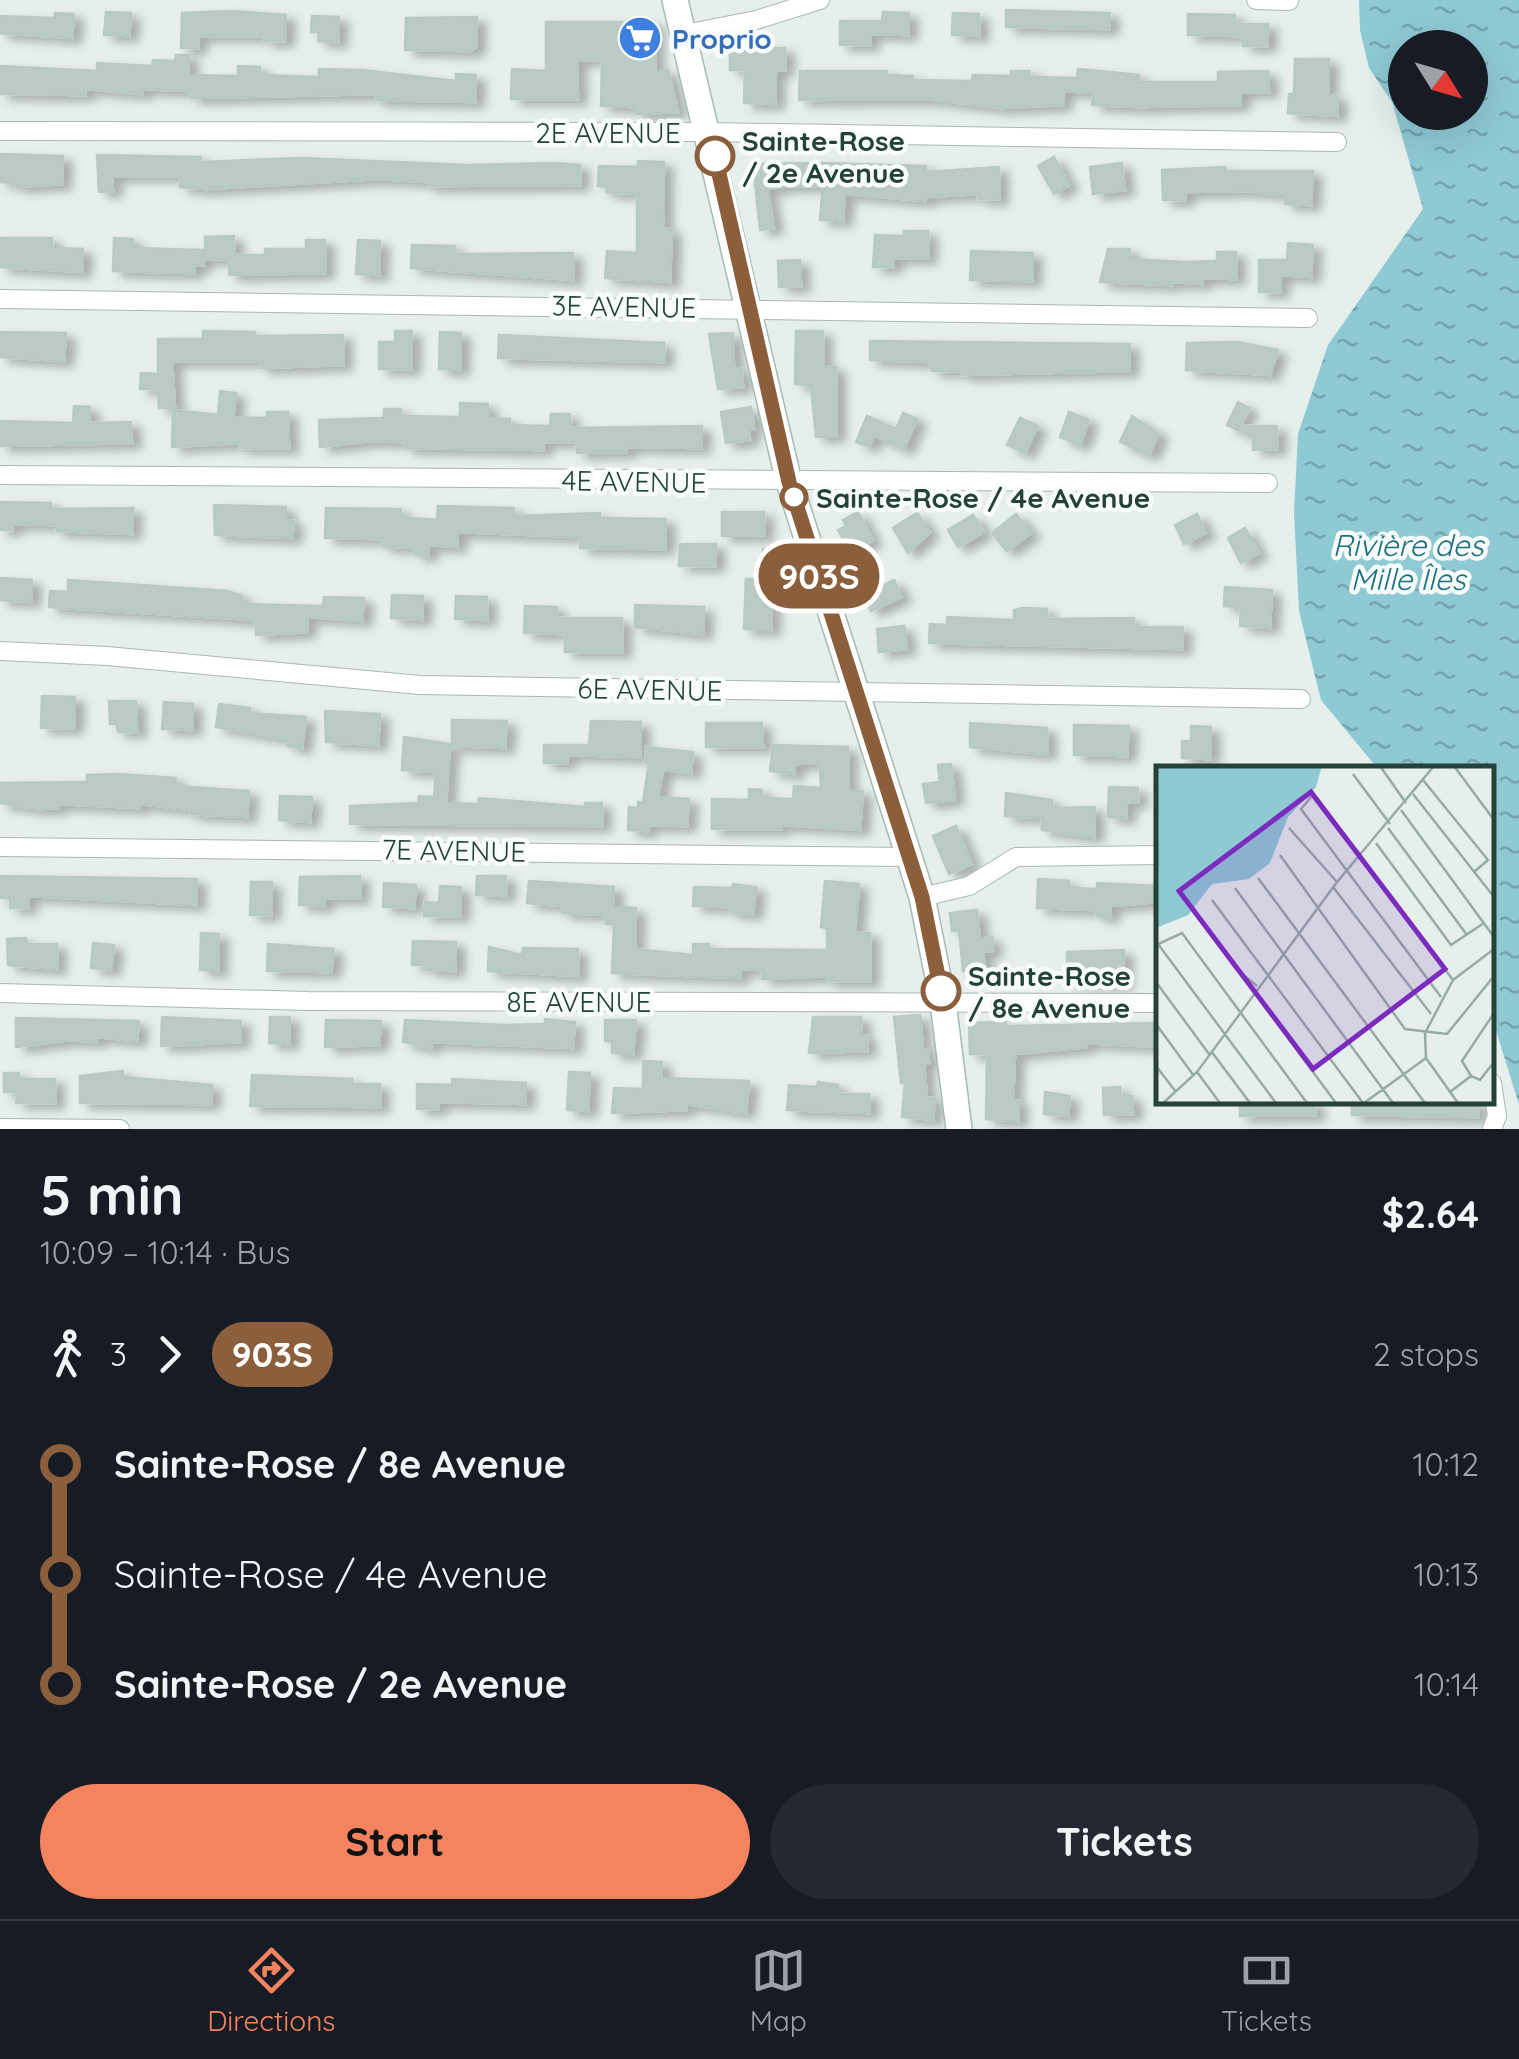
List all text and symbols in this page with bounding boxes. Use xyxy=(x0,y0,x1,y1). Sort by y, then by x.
supermarket icon: Proprio xyxy=(617,15,663,61)
place label: Proprio xyxy=(672,21,772,56)
north arrow xyxy=(1388,30,1488,130)
map controls xyxy=(1388,30,1488,130)
street label: 2E AVENUE xyxy=(535,115,681,150)
place label: Sainte-Rose / 2e Avenue xyxy=(742,123,905,190)
marker: Sainte-Rose / 2e Avenue xyxy=(696,137,734,175)
street label: 3E AVENUE xyxy=(551,287,697,325)
street label: 4E AVENUE xyxy=(561,462,707,500)
place label: Sainte-Rose / 4e Avenue xyxy=(816,480,1150,515)
marker: Sainte-Rose / 4e Avenue xyxy=(781,484,807,510)
water label: Rivière des Mille Îles xyxy=(1333,526,1485,598)
line badge: 903S xyxy=(749,544,889,608)
text: 903S xyxy=(778,554,860,598)
street label: 6E AVENUE xyxy=(577,670,723,708)
inset map xyxy=(1156,766,1494,1104)
street label: 7E AVENUE xyxy=(382,831,526,869)
place label: Sainte-Rose / 8e Avenue xyxy=(968,958,1131,1025)
marker: Sainte-Rose / 8e Avenue xyxy=(922,972,960,1010)
street label: 8E AVENUE xyxy=(507,984,652,1019)
text: 5 min xyxy=(40,1160,184,1229)
text: $2.64 xyxy=(1382,1190,1479,1238)
text: 10:09 – 10:14 · Bus xyxy=(40,1232,290,1272)
icon: walk xyxy=(40,1327,95,1382)
icon: forward xyxy=(142,1327,197,1382)
text: 903S xyxy=(232,1332,313,1376)
text: 3 xyxy=(110,1334,127,1374)
text: 2 stops xyxy=(1373,1334,1479,1374)
text: Sainte-Rose / 8e Avenue xyxy=(114,1440,566,1488)
text: 10:12 xyxy=(1413,1444,1479,1484)
text: Sainte-Rose / 4e Avenue xyxy=(114,1550,547,1598)
text: 10:13 xyxy=(1414,1554,1479,1594)
text: Sainte-Rose / 2e Avenue xyxy=(114,1660,567,1708)
text: 10:14 xyxy=(1414,1664,1479,1704)
button: Start xyxy=(40,1784,750,1899)
button: Tickets xyxy=(770,1784,1479,1899)
tab: Directions xyxy=(207,1943,335,2038)
tab: Map xyxy=(750,1943,807,2038)
tab: Tickets xyxy=(1221,1943,1312,2038)

